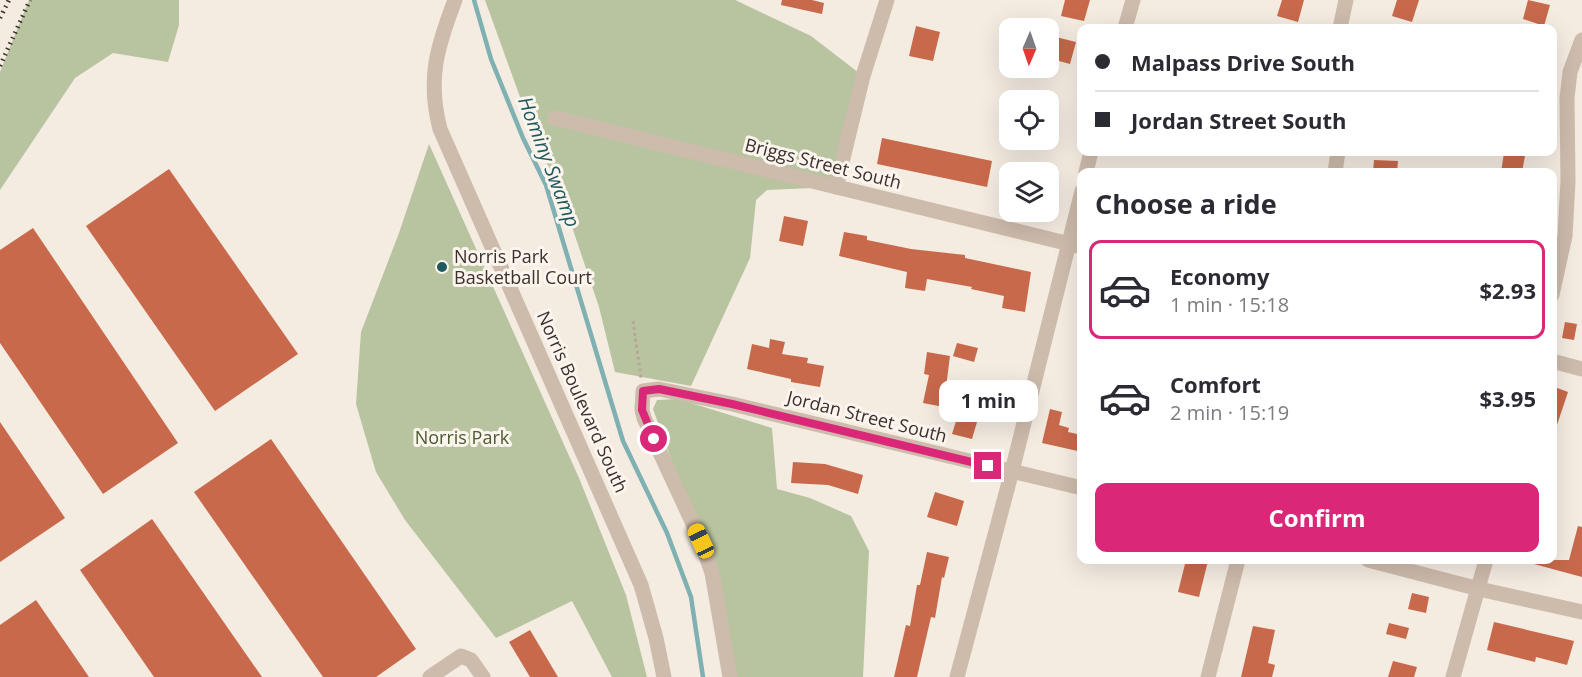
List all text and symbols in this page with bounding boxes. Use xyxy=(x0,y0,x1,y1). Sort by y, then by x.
north arrow xyxy=(999,18,1059,78)
map controls xyxy=(999,18,1059,222)
text: Malpass Drive South xyxy=(1131,47,1355,77)
button: locate xyxy=(999,90,1059,150)
water label: Hominy Swamp xyxy=(512,93,587,231)
text: Jordan Street South xyxy=(1131,105,1346,135)
street label: Briggs Street South xyxy=(742,132,904,194)
button: layers xyxy=(999,162,1059,222)
text: Choose a ride xyxy=(1095,185,1277,222)
place label: Norris Park Basketball Court xyxy=(454,244,592,289)
marker: Norris Park Basketball Court xyxy=(435,260,449,274)
text: Economy xyxy=(1170,261,1269,291)
icon: car xyxy=(1098,263,1152,317)
text: $2.93 xyxy=(1479,275,1536,305)
text: 1 min · 15:18 xyxy=(1170,291,1289,318)
street label: Norris Boulevard South xyxy=(532,307,634,496)
text: Comfort xyxy=(1170,369,1261,399)
icon: car xyxy=(1098,371,1152,425)
callout: 1 min xyxy=(938,379,1038,421)
text: $3.95 xyxy=(1479,383,1536,413)
street label: Jordan Street South xyxy=(783,384,950,447)
text: 1 min xyxy=(961,387,1016,414)
text: 2 min · 15:19 xyxy=(1170,399,1289,426)
park label: Norris Park xyxy=(415,425,510,449)
route start xyxy=(640,425,667,452)
route end xyxy=(974,452,1001,479)
button: Confirm xyxy=(1095,483,1539,552)
car xyxy=(685,521,717,561)

